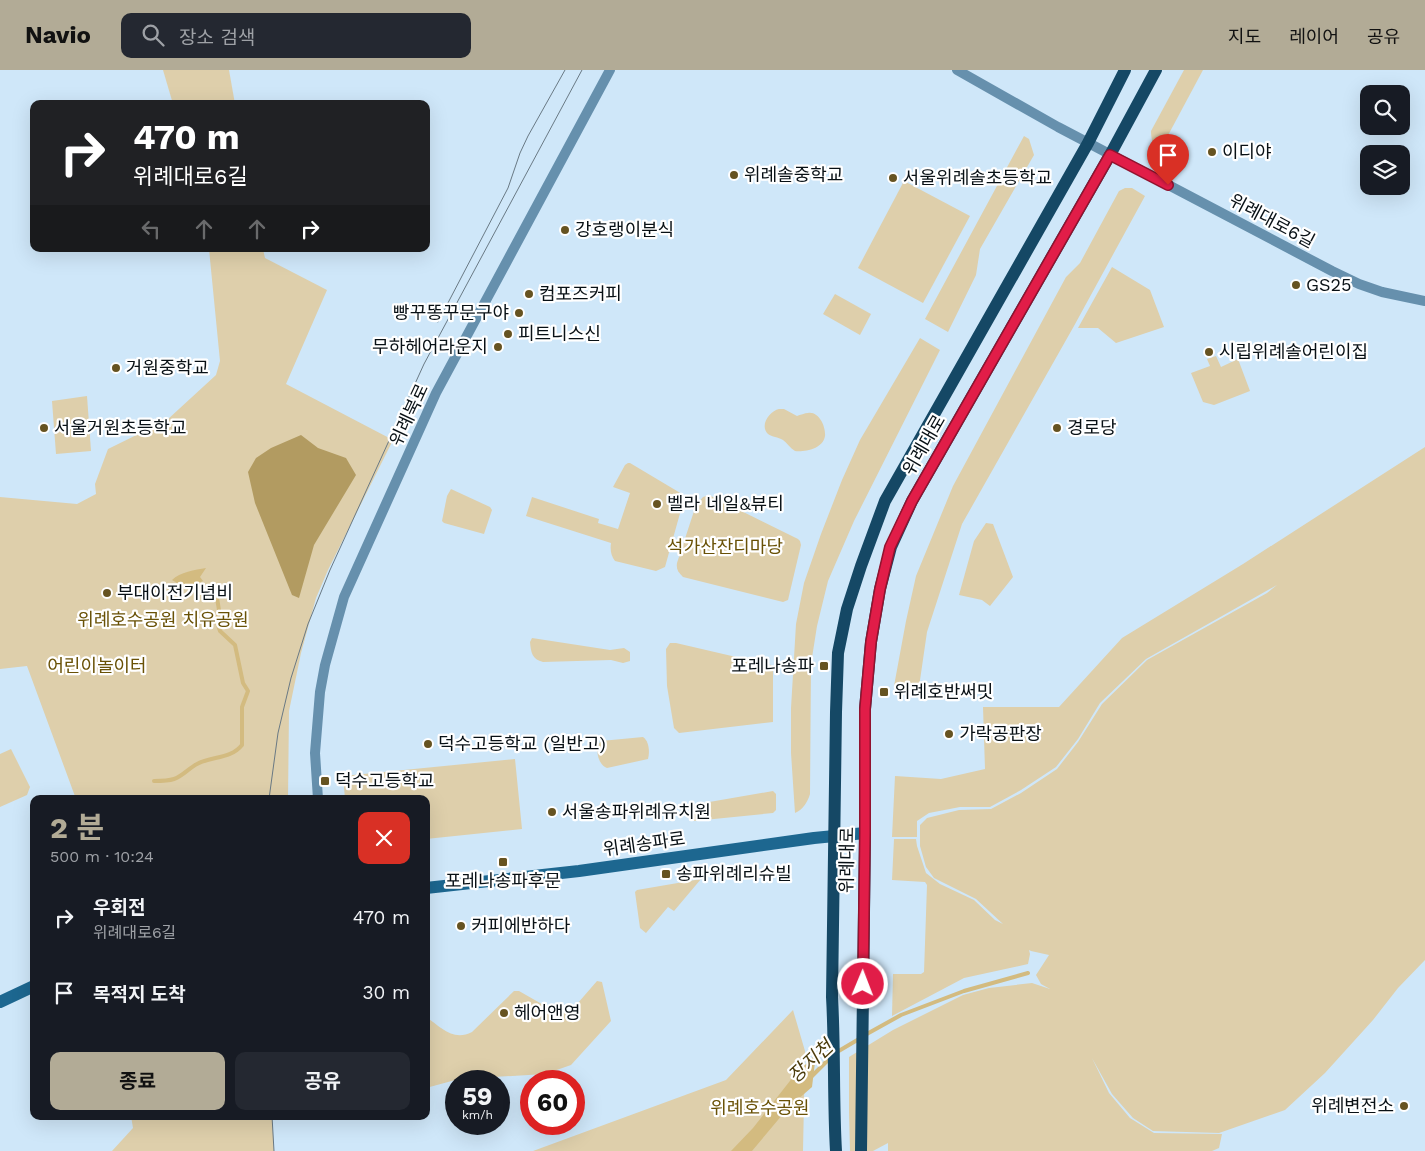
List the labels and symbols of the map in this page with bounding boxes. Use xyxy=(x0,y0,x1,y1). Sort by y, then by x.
pin xyxy=(1147,134,1189,185)
place label: 이디야 xyxy=(1222,141,1272,162)
marker: 이디야 xyxy=(1206,146,1218,158)
place label: 위례솔중학교 xyxy=(744,164,843,185)
place label: 서울위례솔초등학교 xyxy=(903,167,1052,188)
marker: 위례솔중학교 xyxy=(728,169,740,181)
marker: 서울위례솔초등학교 xyxy=(887,172,899,184)
street label: 위례대로6길 xyxy=(1226,189,1319,252)
place label: 강호랭이분식 xyxy=(575,219,674,240)
marker: 강호랭이분식 xyxy=(559,224,571,236)
place label: GS25 xyxy=(1306,274,1352,295)
marker: GS25 xyxy=(1290,279,1302,291)
place label: 컴포즈커피 xyxy=(539,283,622,304)
marker: 컴포즈커피 xyxy=(523,288,535,300)
place label: 빵꾸똥꾸문구야 xyxy=(393,302,509,323)
marker: 빵꾸똥꾸문구야 xyxy=(513,307,525,319)
place label: 피트니스신 xyxy=(518,323,601,344)
marker: 피트니스신 xyxy=(502,328,514,340)
place label: 무하헤어라운지 xyxy=(372,336,488,357)
marker: 무하헤어라운지 xyxy=(492,341,504,353)
place label: 시립위례솔어린이집 xyxy=(1219,341,1368,362)
marker: 시립위례솔어린이집 xyxy=(1203,346,1215,358)
place label: 거원중학교 xyxy=(126,357,209,378)
marker: 거원중학교 xyxy=(110,362,122,374)
street label: 위례북로 xyxy=(385,380,432,449)
street label: 위례대로 xyxy=(898,411,949,479)
place label: 서울거원초등학교 xyxy=(54,417,186,438)
place label: 경로당 xyxy=(1067,417,1117,438)
marker: 서울거원초등학교 xyxy=(38,422,50,434)
marker: 경로당 xyxy=(1051,422,1063,434)
place label: 벨라 네일&뷰티 xyxy=(667,493,784,514)
marker: 벨라 네일&뷰티 xyxy=(651,498,663,510)
park label: 석가산잔디마당 xyxy=(667,536,783,557)
place label: 부대이전기념비 xyxy=(117,582,233,603)
marker: 부대이전기념비 xyxy=(101,587,113,599)
park label: 위례호수공원 치유공원 xyxy=(77,609,249,630)
park label: 어린이놀이터 xyxy=(47,655,147,676)
place label: 포레나송파 xyxy=(731,655,814,676)
marker: 포레나송파 xyxy=(818,660,830,672)
place label: 위례호반써밋 xyxy=(894,681,993,702)
marker: 위례호반써밋 xyxy=(878,686,890,698)
place label: 가락공판장 xyxy=(959,723,1042,744)
marker: 가락공판장 xyxy=(943,728,955,740)
place label: 덕수고등학교 (일반고) xyxy=(438,733,606,754)
marker: 덕수고등학교 (일반고) xyxy=(422,738,434,750)
place label: 덕수고등학교 xyxy=(335,770,434,791)
marker: 덕수고등학교 xyxy=(319,775,331,787)
place label: 서울송파위례유치원 xyxy=(562,801,711,822)
marker: 서울송파위례유치원 xyxy=(546,806,558,818)
street label: 위례송파로 xyxy=(601,827,686,860)
street label: 위례대로 xyxy=(835,827,858,893)
marker: 포레나송파후문 xyxy=(497,856,509,868)
place label: 송파위례리슈빌 xyxy=(676,863,792,884)
marker: 송파위례리슈빌 xyxy=(660,868,672,880)
place label: 포레나송파후문 xyxy=(445,870,561,891)
place label: 커피에반하다 xyxy=(471,915,571,936)
marker: 커피에반하다 xyxy=(455,920,467,932)
position arrow xyxy=(836,957,888,1009)
place label: 헤어앤영 xyxy=(514,1002,580,1023)
marker: 헤어앤영 xyxy=(498,1007,510,1019)
water label: 장지천 xyxy=(783,1034,838,1088)
speed limit sign: 60 xyxy=(520,1070,585,1135)
place label: 위례변전소 xyxy=(1311,1095,1394,1116)
park label: 위례호수공원 xyxy=(710,1097,810,1118)
marker: 위례변전소 xyxy=(1398,1100,1410,1112)

